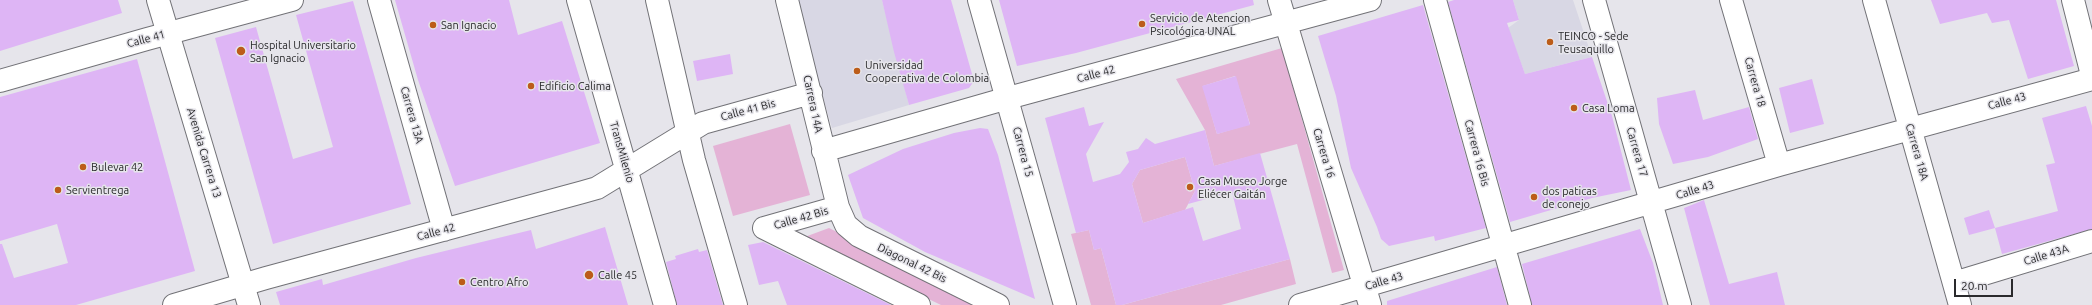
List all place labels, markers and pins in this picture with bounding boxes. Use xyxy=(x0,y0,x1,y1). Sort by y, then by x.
place label: Servicio de Atencion Psicológica UNAL xyxy=(1150,11,1250,37)
place label: San Ignacio xyxy=(441,18,497,32)
marker: Servicio de Atencion Psicológica UNAL xyxy=(1137,19,1147,29)
marker: San Ignacio xyxy=(428,20,438,30)
place label: TEINCO - Sede Teusaquillo xyxy=(1558,29,1629,55)
marker: TEINCO - Sede Teusaquillo xyxy=(1545,37,1555,47)
place label: Hospital Universitario San Ignacio xyxy=(250,38,356,64)
marker: Hospital Universitario San Ignacio xyxy=(235,45,247,57)
place label: Universidad Cooperativa de Colombia xyxy=(865,58,989,84)
marker: Universidad Cooperativa de Colombia xyxy=(852,66,862,76)
place label: Edificio Calima xyxy=(539,79,611,93)
marker: Edificio Calima xyxy=(526,81,536,91)
place label: Casa Loma xyxy=(1582,101,1635,115)
marker: Casa Loma xyxy=(1569,103,1579,113)
place label: Bulevar 42 xyxy=(91,160,143,174)
marker: Bulevar 42 xyxy=(78,162,88,172)
place label: Casa Museo Jorge Eliécer Gaitán xyxy=(1198,174,1287,200)
marker: Casa Museo Jorge Eliécer Gaitán xyxy=(1185,182,1195,192)
place label: Servientrega xyxy=(66,183,129,197)
place label: dos paticas de conejo xyxy=(1542,184,1597,210)
marker: Servientrega xyxy=(53,185,63,195)
marker: dos paticas de conejo xyxy=(1529,192,1539,202)
place label: Calle 45 xyxy=(598,268,637,282)
marker: Calle 45 xyxy=(583,269,595,281)
place label: Centro Afro xyxy=(470,275,528,289)
marker: Centro Afro xyxy=(457,277,467,287)

